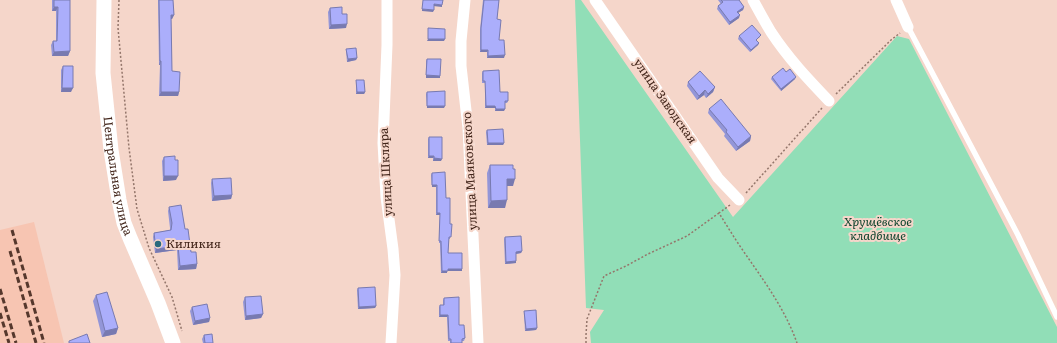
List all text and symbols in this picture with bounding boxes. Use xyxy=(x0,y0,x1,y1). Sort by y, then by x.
street label: улица Заводская xyxy=(630,54,702,147)
street label: улица Маяковского xyxy=(457,111,481,231)
street label: Центральная улица xyxy=(100,115,138,238)
street label: улица Шкляра xyxy=(374,127,396,217)
park label: Хрущёвское кладбище xyxy=(844,212,912,244)
place label: Киликия xyxy=(166,234,221,252)
marker: Киликия xyxy=(153,239,163,249)

